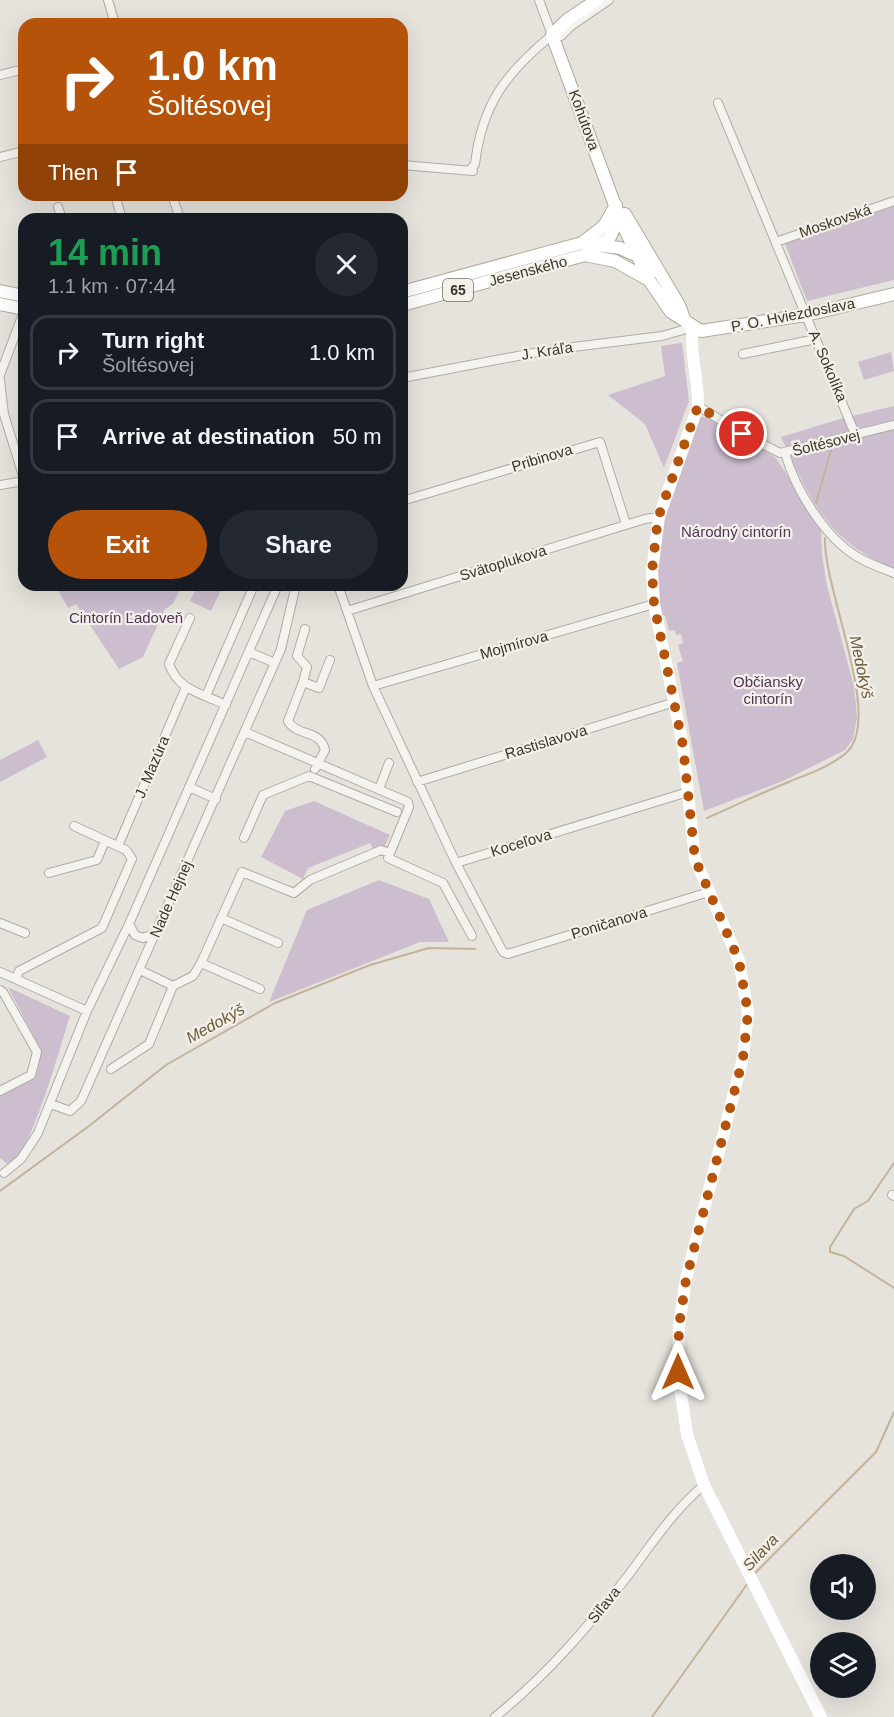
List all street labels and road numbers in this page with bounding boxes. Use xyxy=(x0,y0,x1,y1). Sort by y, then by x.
street label: Kohútova xyxy=(566,87,604,153)
street label: Moskovská xyxy=(797,200,874,241)
street label: Jesenského xyxy=(487,252,569,289)
road number: 65 xyxy=(443,279,473,301)
street label: P. O. Hviezdoslava xyxy=(730,294,857,335)
street label: A. Sokolíka xyxy=(806,328,851,405)
street label: J. Kráľa xyxy=(520,338,575,363)
street label: Šoltésovej xyxy=(790,426,862,459)
street label: Pribinova xyxy=(509,440,575,475)
street label: Svätoplukova xyxy=(457,541,549,584)
street label: Mojmírova xyxy=(478,627,550,662)
street label: Rastislavova xyxy=(503,721,590,762)
street label: J. Mazúra xyxy=(131,733,172,800)
street label: Koceľova xyxy=(488,825,554,860)
street label: Nade Hejnej xyxy=(146,858,195,940)
street label: Poničanova xyxy=(569,903,649,942)
street label: Siľava xyxy=(584,1583,624,1626)

